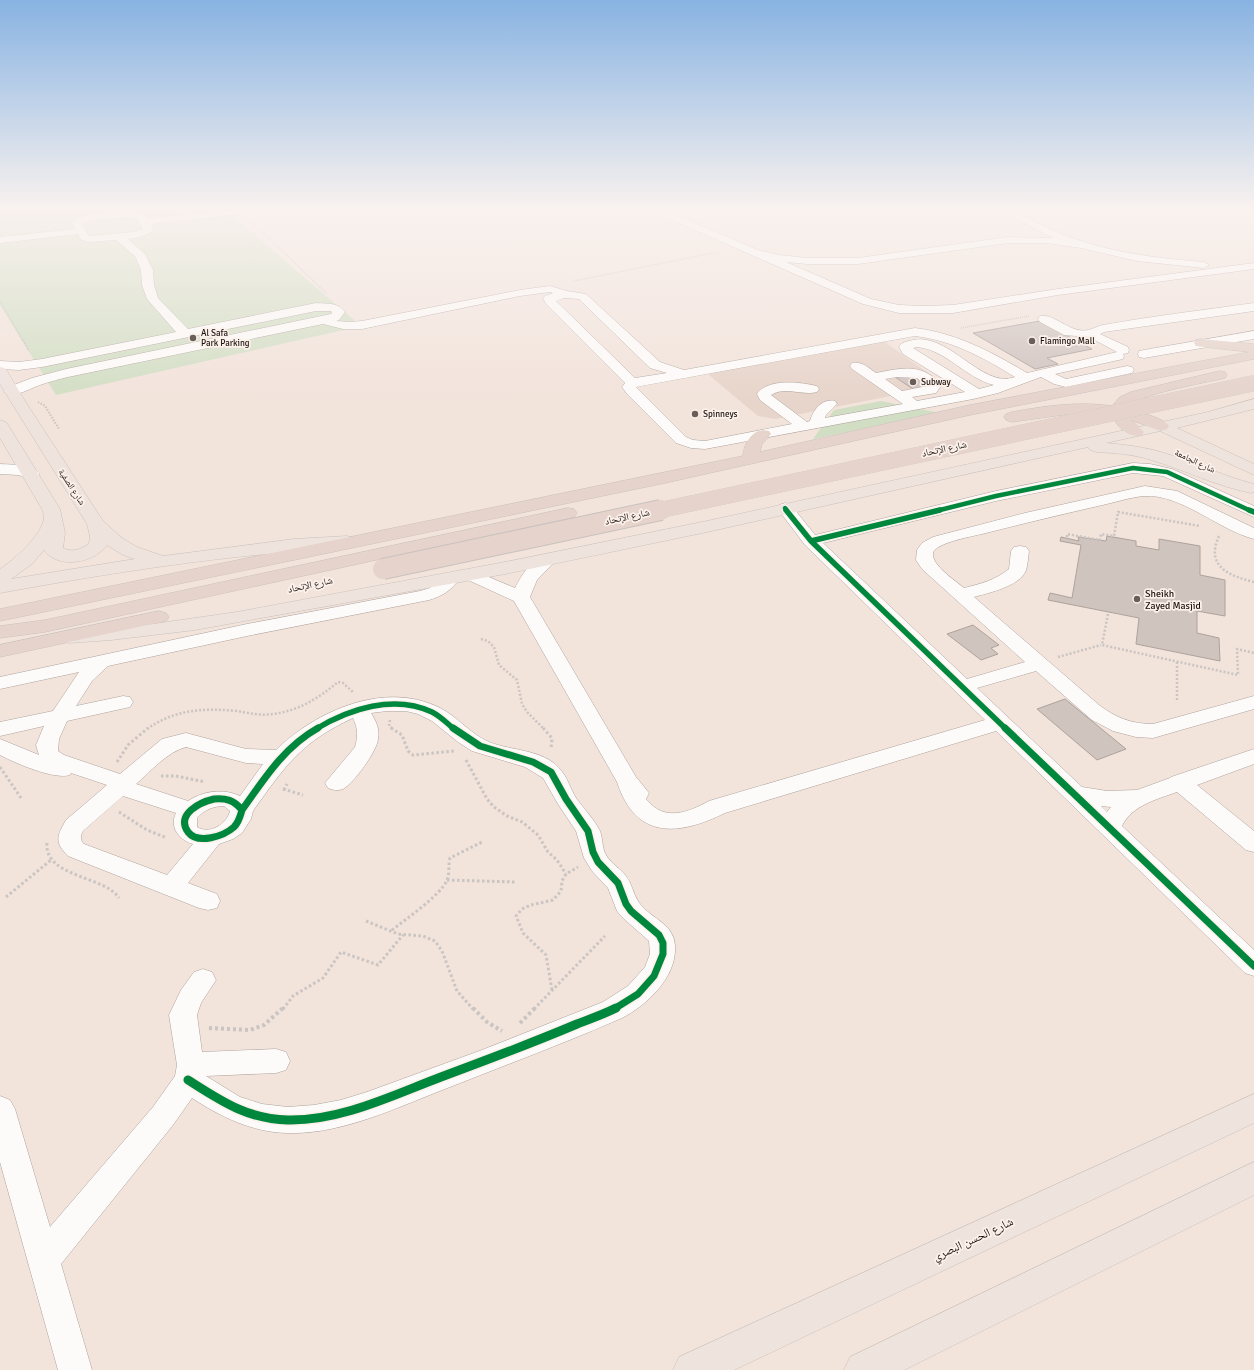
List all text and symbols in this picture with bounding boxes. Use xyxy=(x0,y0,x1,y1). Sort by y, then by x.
place label: Al Safa Park Parking xyxy=(201,328,250,349)
marker: Al Safa Park Parking xyxy=(188,333,198,343)
marker: Flamingo Mall xyxy=(1027,336,1037,346)
place label: Flamingo Mall xyxy=(1040,336,1095,347)
marker: Subway xyxy=(908,377,918,387)
place label: Subway xyxy=(921,377,952,388)
marker: Spinneys xyxy=(690,409,700,419)
place label: Spinneys xyxy=(703,409,738,420)
street label: شارع الإتحاد xyxy=(921,438,968,460)
street label: شارع الجامعة xyxy=(1173,447,1217,476)
street label: شارع الصفية xyxy=(56,467,87,507)
street label: شارع الإتحاد xyxy=(604,506,651,528)
street label: شارع الإتحاد xyxy=(287,574,334,596)
place label: Sheikh Zayed Masjid xyxy=(1145,588,1201,612)
marker: Sheikh Zayed Masjid xyxy=(1132,594,1142,604)
street label: شارع الحسن البصري xyxy=(931,1214,1017,1266)

